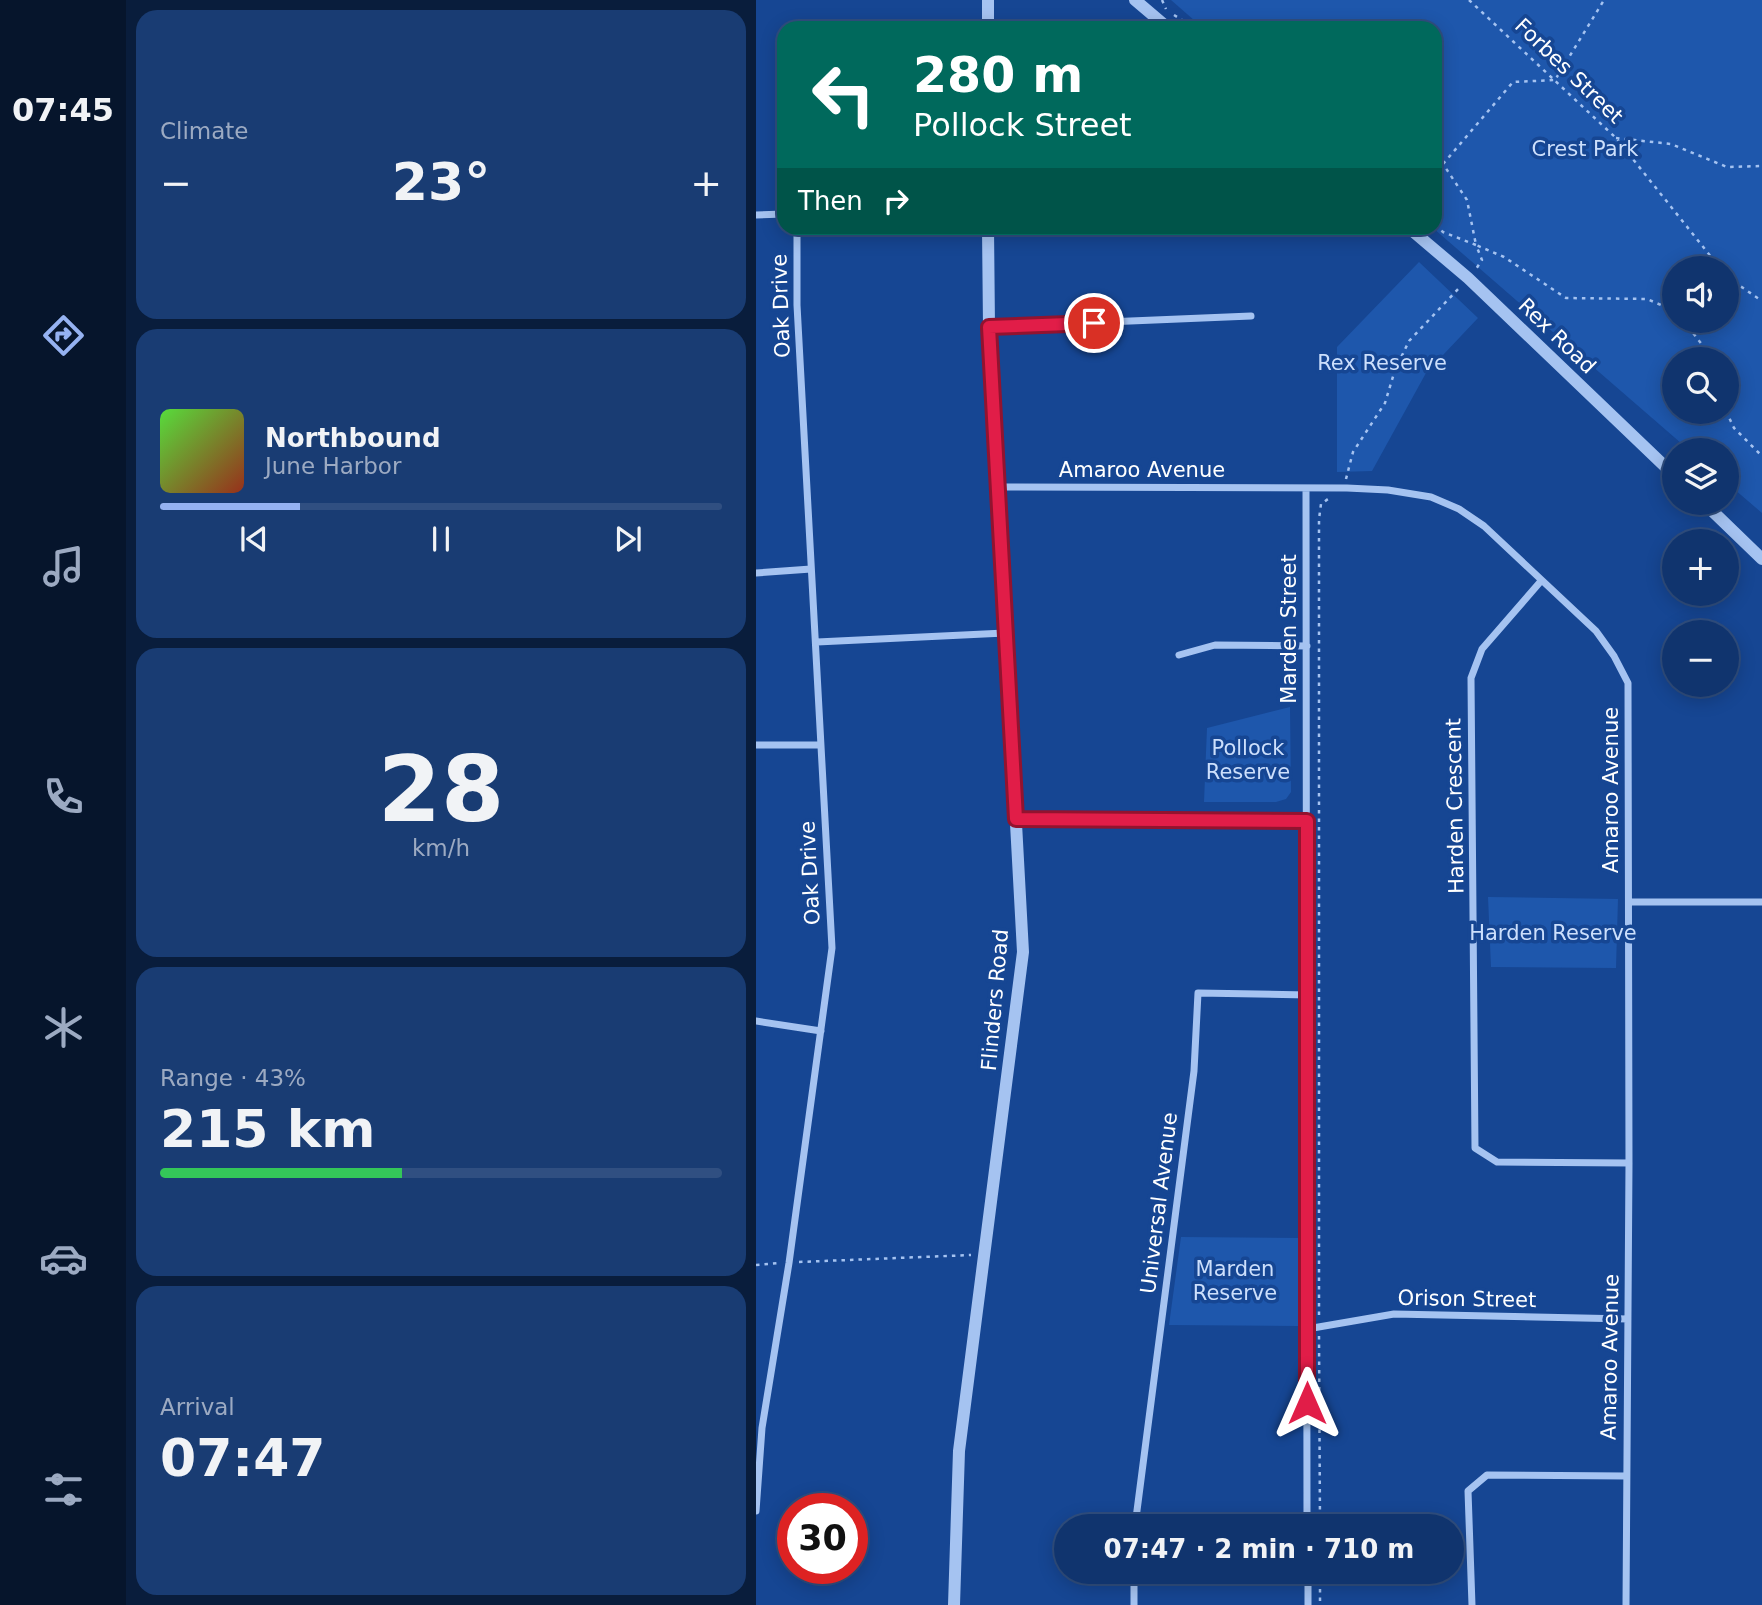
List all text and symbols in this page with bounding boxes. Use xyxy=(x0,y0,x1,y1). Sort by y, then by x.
street label: Forbes Street xyxy=(1510,14,1628,128)
text: 280 m xyxy=(913,47,1083,104)
icon: left xyxy=(798,49,889,140)
text: 07:45 xyxy=(12,91,114,129)
text: Pollock Street xyxy=(913,106,1132,144)
text: Climate xyxy=(160,118,249,144)
park label: Crest Park xyxy=(1532,137,1639,161)
text: 23° xyxy=(392,152,490,212)
text: − xyxy=(160,161,192,205)
text: + xyxy=(690,161,722,205)
icon: right xyxy=(877,182,915,220)
text: Then xyxy=(798,186,863,216)
street label: Oak Drive xyxy=(767,253,795,359)
map controls xyxy=(1662,256,1739,697)
button: sound xyxy=(1662,256,1739,333)
pin xyxy=(1064,293,1124,353)
street label: Rex Road xyxy=(1513,293,1601,379)
icon: arrive xyxy=(1075,304,1113,342)
icon: directions xyxy=(39,311,88,360)
button: search xyxy=(1662,347,1739,424)
park label: Rex Reserve xyxy=(1317,351,1447,375)
text: Northbound xyxy=(265,423,441,453)
button: layers xyxy=(1662,438,1739,515)
text: June Harbor xyxy=(265,453,401,479)
street label: Amaroo Avenue xyxy=(1059,458,1225,482)
icon: previous xyxy=(235,520,273,558)
icon: pause xyxy=(422,520,460,558)
icon: next xyxy=(609,520,647,558)
button: + xyxy=(1662,529,1739,606)
icon: music xyxy=(39,542,88,591)
street label: Marden Street xyxy=(1277,554,1301,704)
button: − xyxy=(1662,620,1739,697)
street label: Amaroo Avenue xyxy=(1599,707,1623,873)
street label: Harden Crescent xyxy=(1441,718,1469,894)
park label: Pollock Reserve xyxy=(1206,736,1290,784)
text: 28 xyxy=(378,737,504,842)
icon: phone xyxy=(39,772,88,821)
street label: Oak Drive xyxy=(795,820,825,926)
text: km/h xyxy=(412,835,470,861)
park label: Harden Reserve xyxy=(1469,921,1637,945)
street label: Flinders Road xyxy=(977,928,1013,1072)
icon: climate xyxy=(39,1003,88,1052)
text: Range · 43% xyxy=(160,1065,306,1091)
text: 215 km xyxy=(160,1099,375,1159)
street label: Universal Avenue xyxy=(1136,1111,1182,1295)
icon: car xyxy=(39,1234,88,1283)
park label: Marden Reserve xyxy=(1193,1257,1277,1305)
street label: Amaroo Avenue xyxy=(1597,1274,1623,1440)
street label: Orison Street xyxy=(1398,1286,1536,1312)
position arrow xyxy=(1270,1366,1344,1440)
text: Arrival xyxy=(160,1394,235,1420)
text: 07:47 xyxy=(160,1428,326,1488)
icon: filters xyxy=(39,1465,88,1514)
speed limit sign: 30 xyxy=(777,1493,868,1584)
text: 07:47 · 2 min · 710 m xyxy=(1104,1534,1414,1564)

